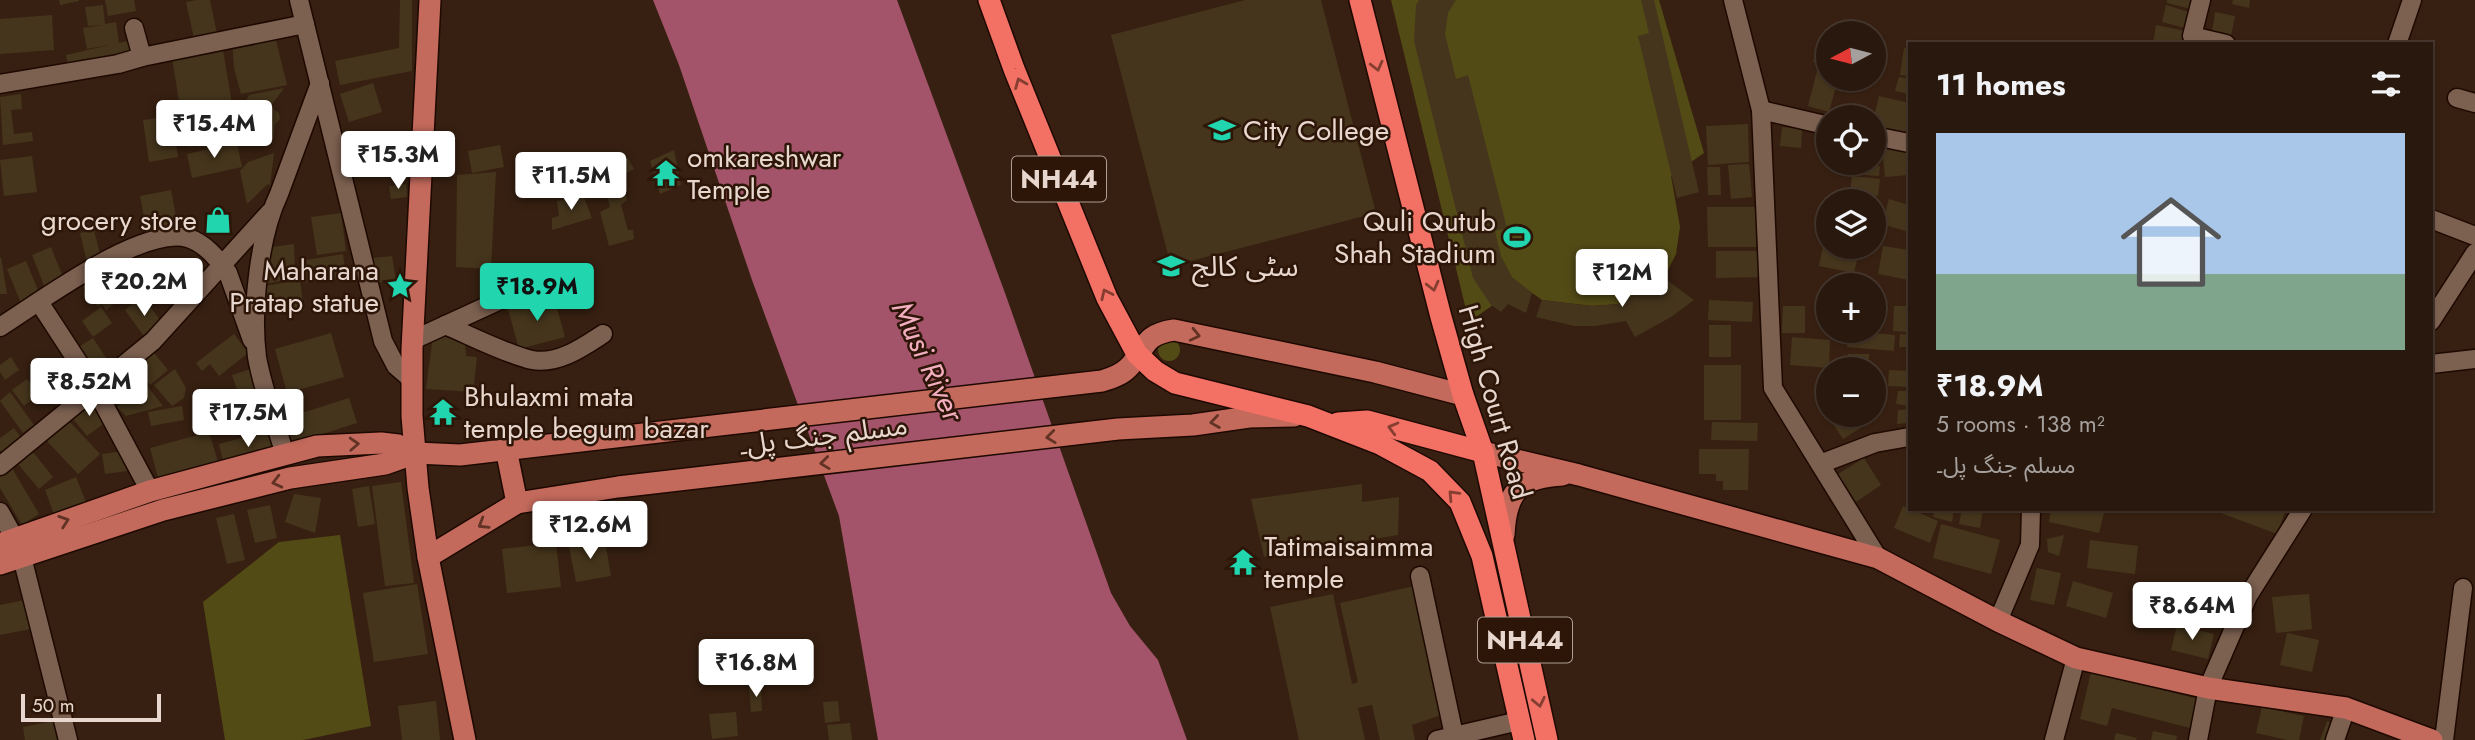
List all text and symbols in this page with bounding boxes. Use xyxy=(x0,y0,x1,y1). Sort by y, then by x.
north arrow xyxy=(1816,21,1886,91)
map controls xyxy=(1816,21,1886,427)
one-way arrow xyxy=(1369,60,1383,72)
text: 11 homes xyxy=(1936,63,2066,106)
icon: filters xyxy=(2367,65,2405,103)
one-way arrow xyxy=(1014,78,1028,90)
pin: ₹15.4M xyxy=(157,100,271,160)
button: locate xyxy=(1816,105,1886,175)
text: ₹15.4M xyxy=(172,106,256,140)
place label: City College xyxy=(1243,110,1389,151)
school or university icon: City College xyxy=(1207,115,1237,145)
pin: ₹15.3M xyxy=(341,132,455,191)
text: ₹15.3M xyxy=(357,137,439,171)
place label: omkareshwar Temple xyxy=(687,137,842,210)
pin: ₹11.5M xyxy=(514,152,628,212)
road number: NH44 xyxy=(1012,156,1106,202)
text: ₹11.5M xyxy=(531,158,611,192)
temple icon: omkareshwar Temple xyxy=(651,158,681,188)
icon: home xyxy=(2108,179,2234,305)
button: layers xyxy=(1816,189,1886,259)
place label: grocery store xyxy=(41,200,197,241)
place label: Quli Qutub Shah Stadium xyxy=(1334,201,1496,274)
shop icon: grocery store xyxy=(203,205,233,235)
sports icon: Quli Qutub Shah Stadium xyxy=(1502,222,1532,252)
place label: سٹی کالج xyxy=(1192,246,1299,287)
place label: Maharana Pratap statue xyxy=(229,250,379,323)
pin: ₹12M xyxy=(1581,250,1663,309)
school or university icon: سٹی کالج xyxy=(1156,251,1186,281)
text: ₹12M xyxy=(1592,255,1652,289)
pin: ₹20.2M xyxy=(87,258,201,318)
text: ₹20.2M xyxy=(101,264,187,298)
pin: ₹18.9M xyxy=(480,264,594,323)
text: ₹18.9M xyxy=(496,269,578,303)
place icon: Maharana Pratap statue xyxy=(385,271,415,301)
button: + xyxy=(1816,273,1886,343)
one-way arrow xyxy=(1425,280,1440,292)
one-way arrow xyxy=(1100,289,1114,301)
water label: Musi River xyxy=(881,294,975,430)
street label: High Court Road xyxy=(1448,300,1542,504)
one-way arrow xyxy=(1189,327,1201,342)
button: − xyxy=(1816,357,1886,427)
pin: ₹8.52M xyxy=(32,358,146,418)
text: ₹8.52M xyxy=(46,364,132,398)
text: ₹18.9M xyxy=(1936,364,2043,407)
place label: Bhulaxmi mata temple begum bazar xyxy=(464,376,709,449)
pin: ₹17.5M xyxy=(191,390,305,449)
text: ₹17.5M xyxy=(208,395,288,429)
temple icon: Bhulaxmi mata temple begum bazar xyxy=(428,397,458,427)
street label: مسلم جنگ پل۔ xyxy=(736,404,910,467)
text: 5 rooms · 138 m² xyxy=(1936,407,2105,441)
one-way arrow xyxy=(1209,414,1221,429)
one-way arrow xyxy=(1387,422,1399,436)
one-way arrow xyxy=(1045,429,1056,444)
one-way arrow xyxy=(349,437,360,452)
text: مسلم جنگ پل۔ xyxy=(1936,448,2076,482)
one-way arrow xyxy=(819,455,830,470)
one-way arrow xyxy=(271,474,283,488)
one-way arrow xyxy=(1449,490,1461,503)
pin: ₹12.6M xyxy=(533,502,647,561)
text: ₹12.6M xyxy=(548,507,632,541)
one-way arrow xyxy=(58,515,70,529)
one-way arrow xyxy=(477,515,490,528)
place label: Tatimaisaimma temple xyxy=(1264,526,1433,599)
temple icon: Tatimaisaimma temple xyxy=(1228,547,1258,577)
pin: ₹8.64M xyxy=(2135,582,2249,642)
text: ₹8.64M xyxy=(2149,588,2235,622)
road number: NH44 xyxy=(1478,618,1572,662)
pin: ₹16.8M xyxy=(699,640,813,699)
text: ₹16.8M xyxy=(715,645,797,679)
scale bar xyxy=(21,691,161,723)
text: 50 m xyxy=(32,692,75,719)
one-way arrow xyxy=(1531,696,1545,708)

